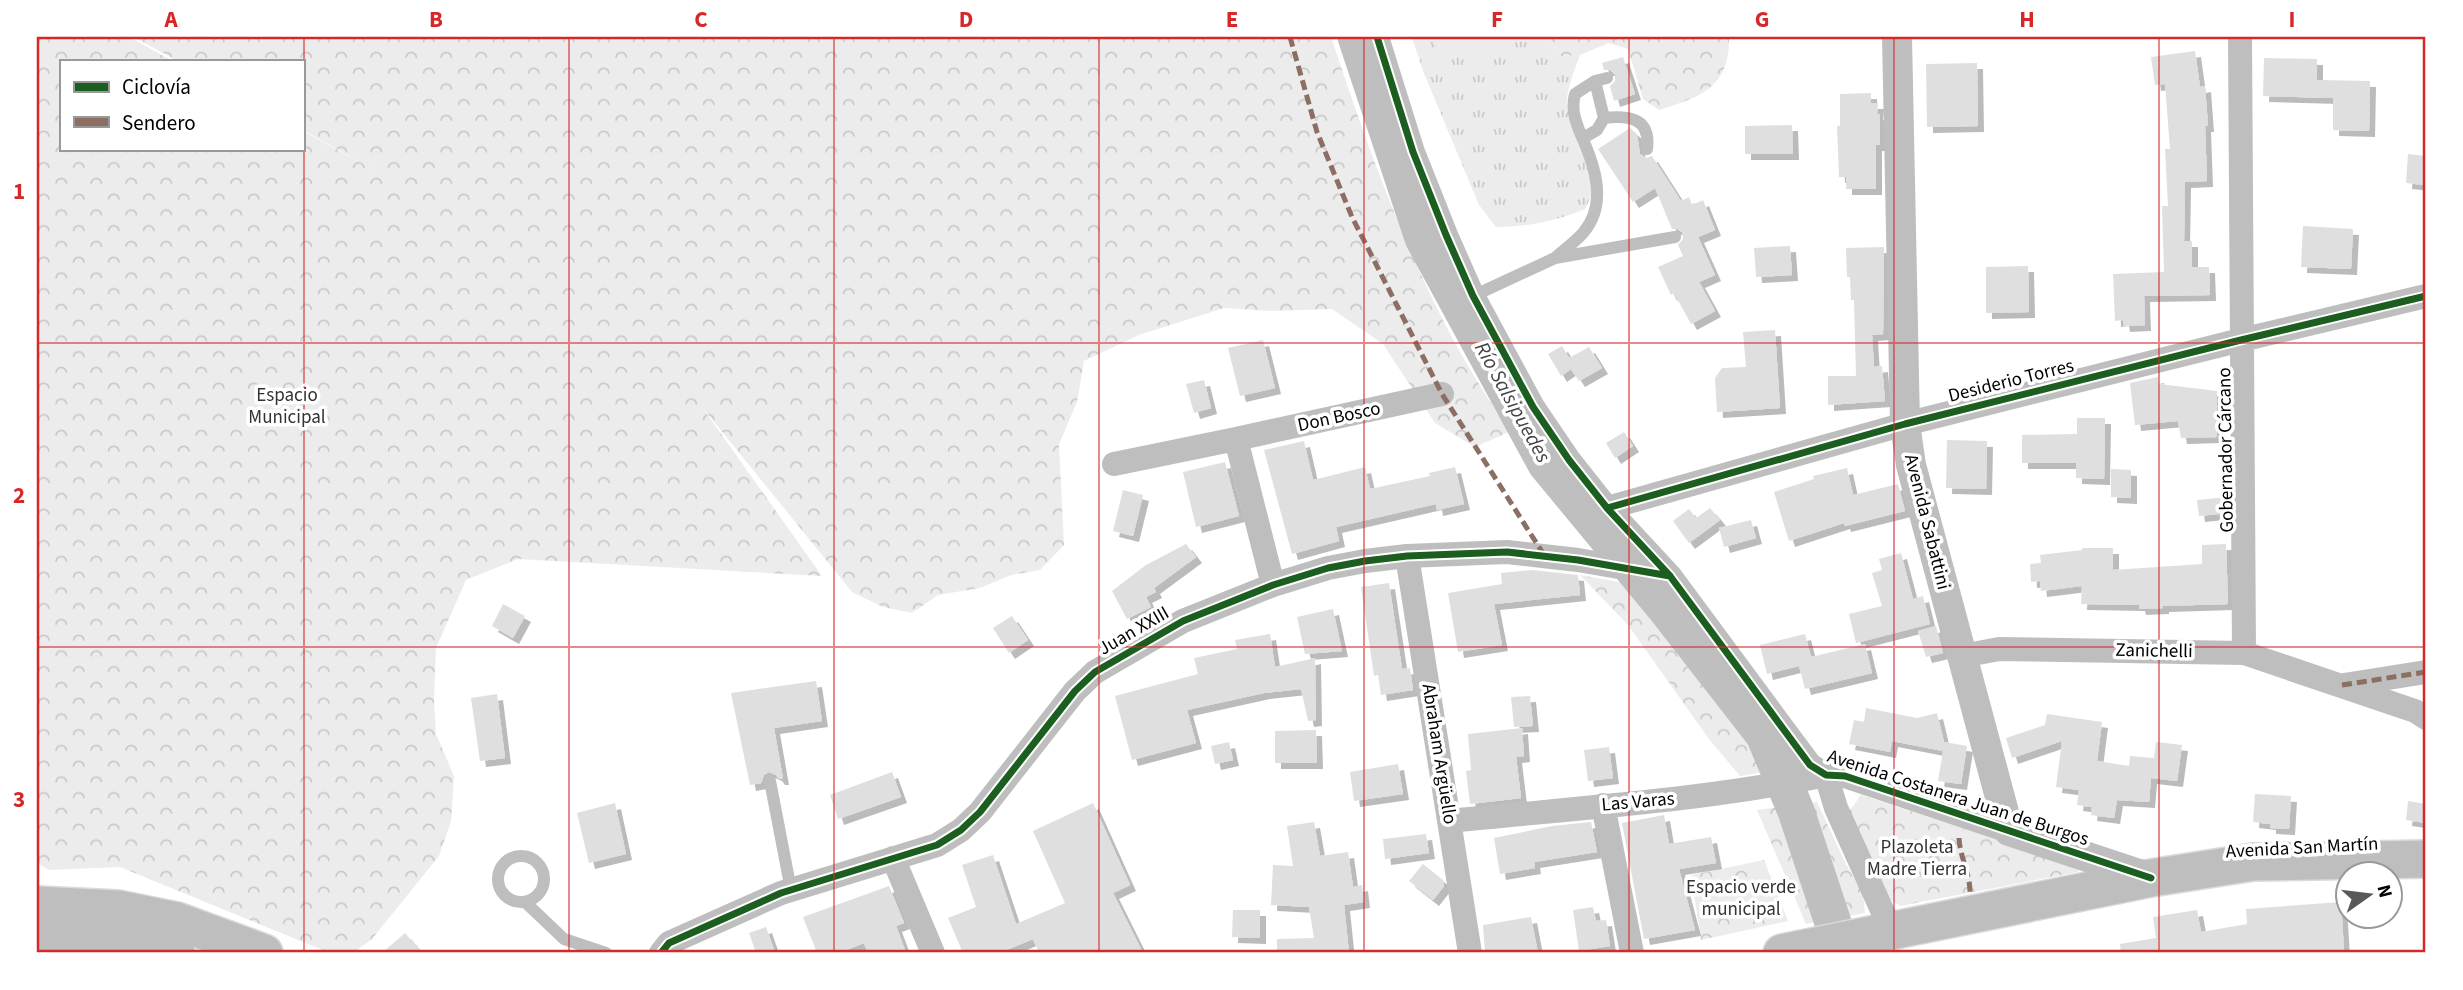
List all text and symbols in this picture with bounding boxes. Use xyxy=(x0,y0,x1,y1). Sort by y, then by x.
text: A xyxy=(163,3,178,36)
text: B xyxy=(429,3,443,36)
text: C xyxy=(694,3,708,36)
text: D xyxy=(959,3,973,36)
text: E xyxy=(1226,3,1238,36)
text: F xyxy=(1491,3,1503,36)
text: G xyxy=(1755,3,1769,36)
text: H xyxy=(2019,3,2035,36)
text: I xyxy=(2289,3,2295,36)
legend xyxy=(60,60,304,150)
text: Ciclovía xyxy=(122,72,191,102)
text: Sendero xyxy=(122,108,196,138)
text: 1 xyxy=(13,175,25,208)
water label: Río Salsipuedes xyxy=(1467,336,1559,468)
street label: Desiderio Torres xyxy=(1945,352,2077,410)
street label: Gobernador Cárcano xyxy=(2211,367,2241,533)
park label: Espacio Municipal xyxy=(248,382,326,431)
street label: Don Bosco xyxy=(1295,395,1383,439)
street label: Avenida Sabattini xyxy=(1897,451,1957,593)
text: 2 xyxy=(13,479,25,512)
street label: Juan XXIII xyxy=(1094,600,1174,662)
street label: Zanichelli xyxy=(2115,637,2193,665)
street label: Abraham Argüello xyxy=(1415,682,1463,826)
street label: Avenida Costanera Juan de Burgos xyxy=(1824,743,2092,853)
text: 3 xyxy=(13,783,25,816)
street label: Las Varas xyxy=(1600,785,1676,819)
street label: Avenida San Martín xyxy=(2225,831,2379,865)
park label: Plazoleta Madre Tierra xyxy=(1867,834,1967,883)
north arrow xyxy=(2334,860,2404,930)
park label: Espacio verde municipal xyxy=(1686,874,1796,923)
text: N xyxy=(2369,882,2399,901)

